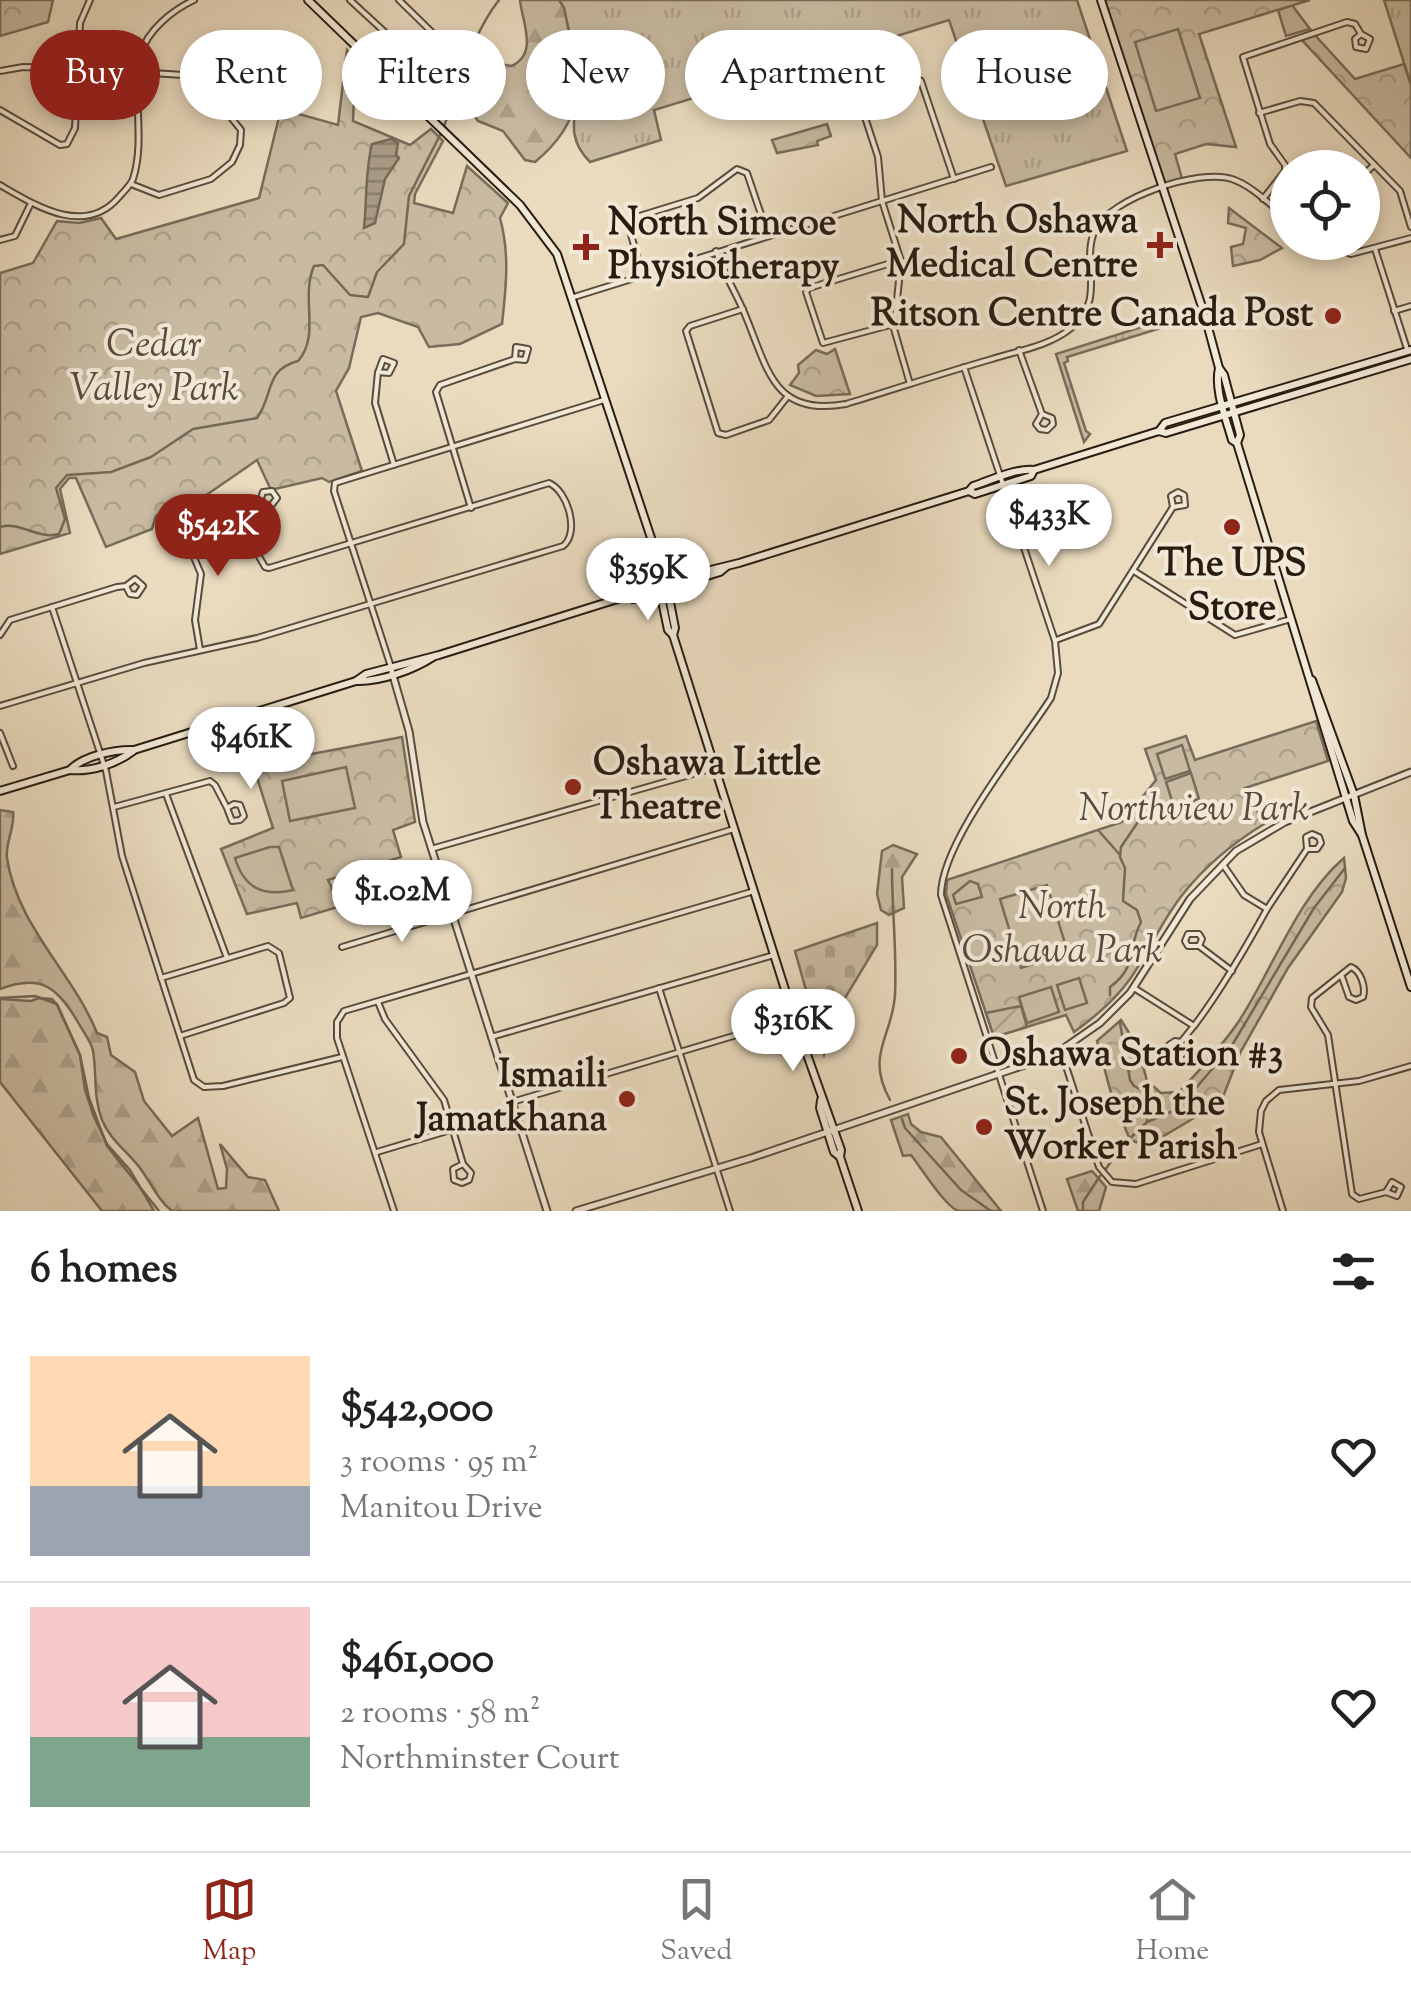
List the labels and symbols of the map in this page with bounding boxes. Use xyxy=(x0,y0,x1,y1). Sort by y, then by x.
place label: North Oshawa Medical Centre xyxy=(886,196,1138,294)
place label: North Simcoe Physiotherapy xyxy=(608,198,839,296)
marker: North Oshawa Medical Centre xyxy=(1147,232,1173,258)
marker: North Simcoe Physiotherapy xyxy=(573,234,599,260)
place label: Ritson Centre Canada Post xyxy=(871,289,1313,343)
marker: Ritson Centre Canada Post xyxy=(1322,305,1344,327)
park label: Cedar Valley Park xyxy=(69,320,239,418)
pin: $433K xyxy=(979,484,1119,569)
pin: $542K xyxy=(148,494,288,579)
marker: The UPS Store xyxy=(1221,516,1243,538)
pin: $359K xyxy=(578,538,718,623)
place label: The UPS Store xyxy=(1157,539,1307,637)
pin: $461K xyxy=(181,707,321,792)
place label: Oshawa Little Theatre xyxy=(593,738,821,836)
marker: Oshawa Little Theatre xyxy=(562,776,584,798)
park label: Northview Park xyxy=(1079,784,1309,838)
pin: $1.02M xyxy=(321,860,483,945)
park label: North Oshawa Park xyxy=(961,882,1163,980)
pin: $316K xyxy=(723,989,863,1074)
place label: Oshawa Station #3 xyxy=(979,1029,1283,1083)
marker: Oshawa Station #3 xyxy=(948,1045,970,1067)
place label: Ismaili Jamatkhana xyxy=(413,1050,607,1148)
place label: St. Joseph the Worker Parish xyxy=(1004,1078,1238,1176)
marker: Ismaili Jamatkhana xyxy=(616,1088,638,1110)
marker: St. Joseph the Worker Parish xyxy=(973,1116,995,1138)

